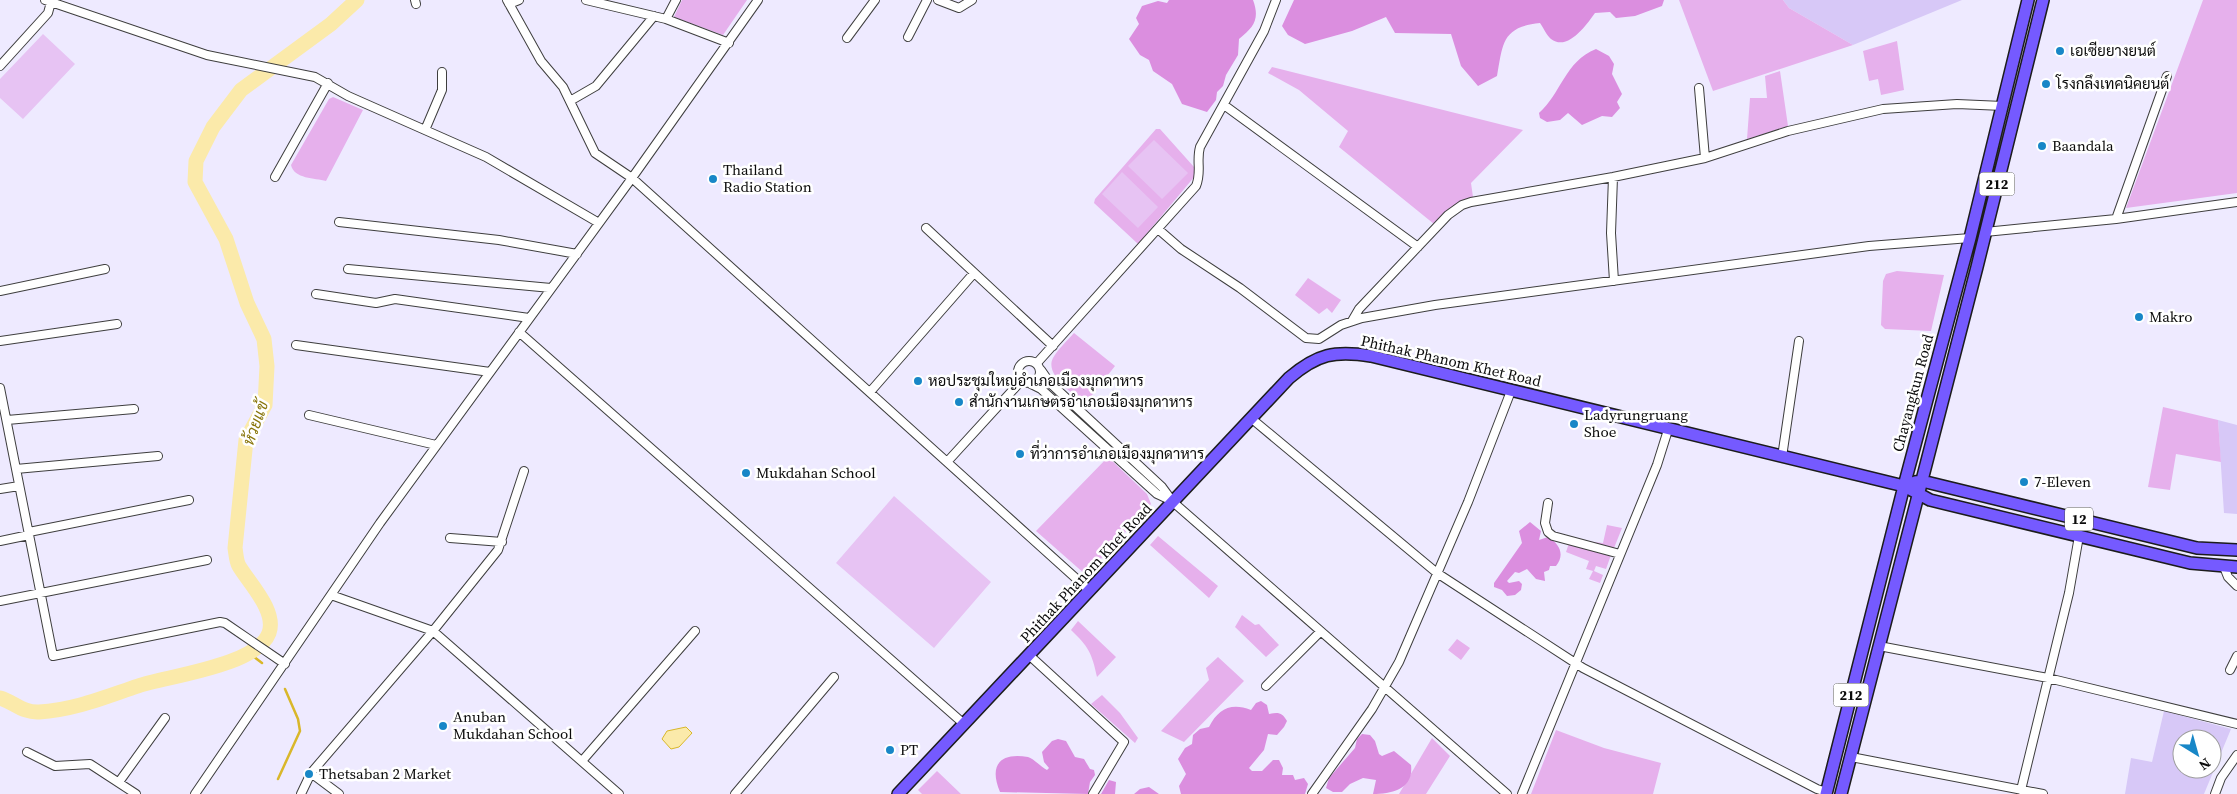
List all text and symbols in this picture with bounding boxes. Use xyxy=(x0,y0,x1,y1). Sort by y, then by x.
place label: เอเซียยางยนต์ xyxy=(2070,40,2156,61)
marker: เอเซียยางยนต์ xyxy=(2054,45,2066,57)
place label: โรงกลึงเทคนิคยนต์ xyxy=(2055,73,2169,94)
marker: โรงกลึงเทคนิคยนต์ xyxy=(2040,78,2052,90)
place label: Baandala xyxy=(2052,135,2114,156)
marker: Baandala xyxy=(2036,140,2048,152)
place label: Thailand Radio Station xyxy=(723,159,812,197)
road number: 212 xyxy=(1980,172,2014,195)
marker: Thailand Radio Station xyxy=(707,173,719,185)
place label: Makro xyxy=(2149,306,2193,327)
marker: Makro xyxy=(2133,311,2145,323)
street label: Phithak Phanom Khet Road xyxy=(1359,330,1544,392)
street label: Chayangkun Road xyxy=(1887,331,1938,454)
place label: หอประชุมใหญ่อำเภอเมืองมุกดาหาร xyxy=(928,370,1144,392)
marker: หอประชุมใหญ่อำเภอเมืองมุกดาหาร xyxy=(912,375,924,387)
place label: สำนักงานเกษตรอำเภอเมืองมุกดาหาร xyxy=(969,391,1193,413)
water label: ห้วยแข้ xyxy=(237,395,274,449)
marker: สำนักงานเกษตรอำเภอเมืองมุกดาหาร xyxy=(953,396,965,408)
place label: Ladyrungruang Shoe xyxy=(1584,404,1688,442)
marker: Ladyrungruang Shoe xyxy=(1568,418,1580,430)
place label: ที่ว่าการอำเภอเมืองมุกดาหาร xyxy=(1030,439,1204,465)
marker: ที่ว่าการอำเภอเมืองมุกดาหาร xyxy=(1014,448,1026,460)
place label: Mukdahan School xyxy=(756,462,876,483)
marker: Mukdahan School xyxy=(740,467,752,479)
place label: 7-Eleven xyxy=(2034,471,2091,492)
marker: 7-Eleven xyxy=(2018,476,2030,488)
street label: Phithak Phanom Khet Road xyxy=(1015,498,1157,647)
road number: 12 xyxy=(2065,508,2093,530)
road number: 212 xyxy=(1834,684,1868,706)
place label: Anuban Mukdahan School xyxy=(453,706,573,744)
marker: Anuban Mukdahan School xyxy=(437,720,449,732)
north arrow xyxy=(2172,729,2222,779)
place label: PT xyxy=(900,739,918,760)
marker: PT xyxy=(884,744,896,756)
text: N xyxy=(2195,753,2215,775)
place label: Thetsaban 2 Market xyxy=(319,763,451,784)
marker: Thetsaban 2 Market xyxy=(303,768,315,780)

